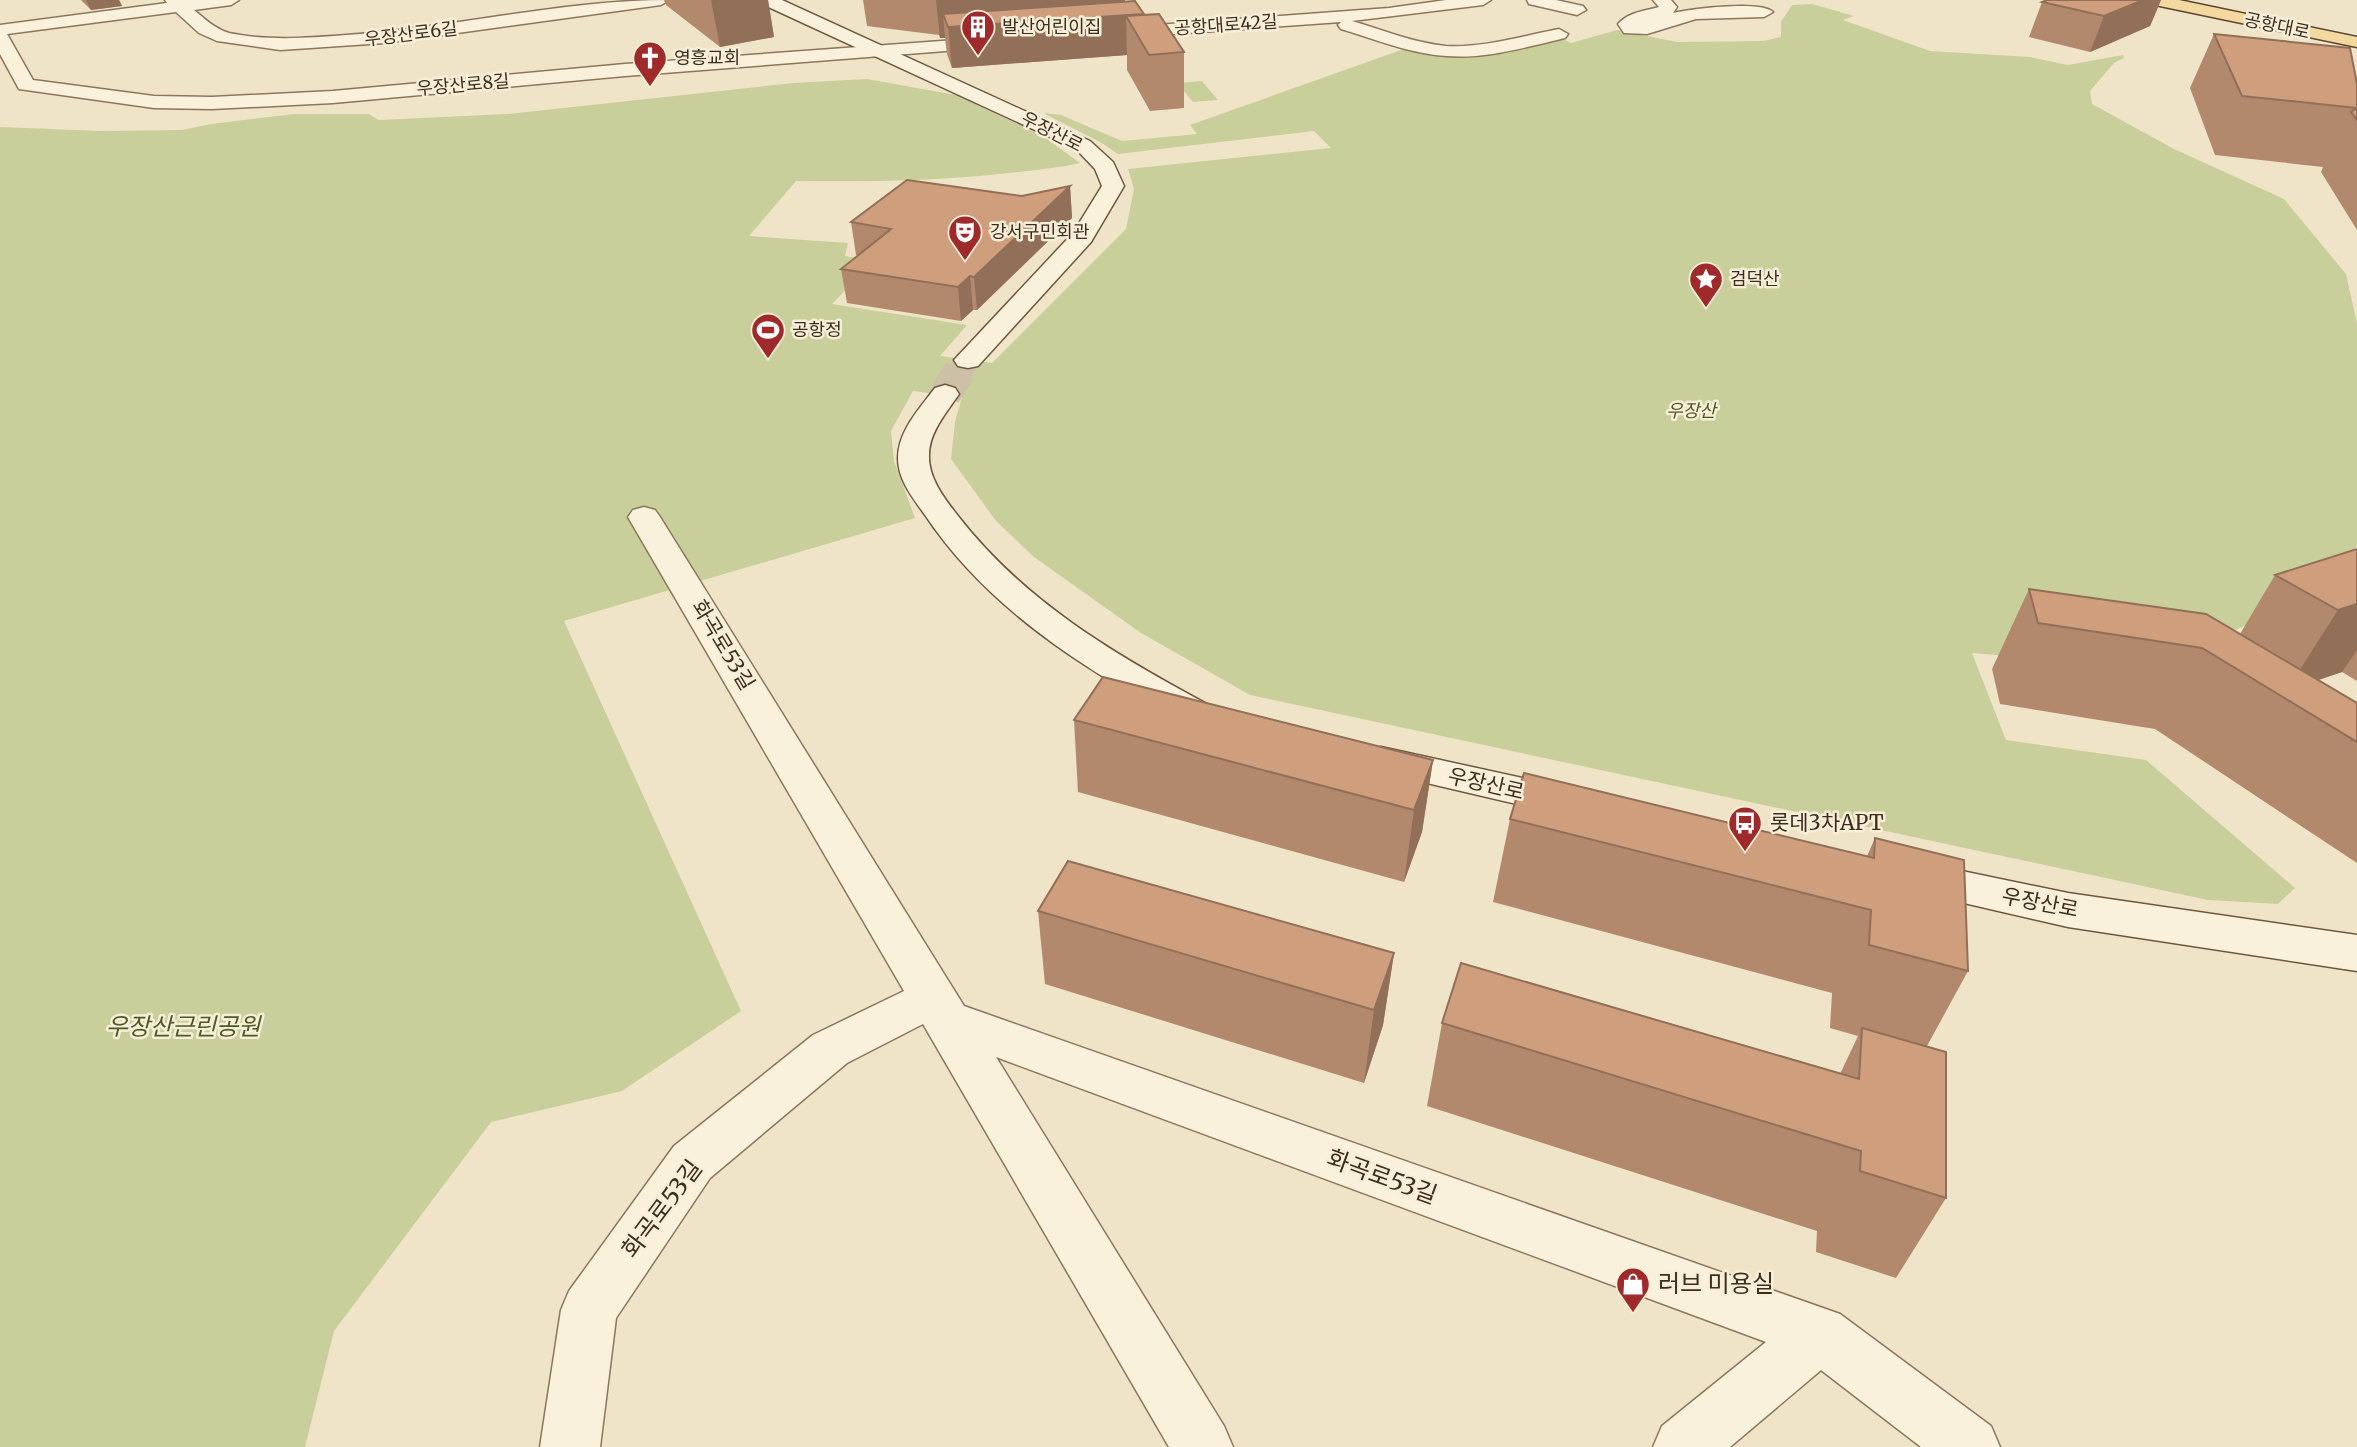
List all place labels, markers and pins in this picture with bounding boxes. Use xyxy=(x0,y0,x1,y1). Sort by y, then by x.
building icon: 발산어린이집 xyxy=(959,8,997,57)
place label: 발산어린이집 xyxy=(1002,15,1101,38)
church icon: 영흥교회 xyxy=(631,39,669,88)
place label: 영흥교회 xyxy=(674,46,740,69)
theatre icon: 강서구민회관 xyxy=(946,213,984,262)
place label: 강서구민회관 xyxy=(990,220,1090,243)
place icon: 검덕산 xyxy=(1687,260,1725,309)
place label: 검덕산 xyxy=(1730,267,1780,290)
sports icon: 공항정 xyxy=(749,311,787,360)
place label: 공항정 xyxy=(792,318,842,341)
bus stop icon: 롯데3차APT xyxy=(1726,804,1764,853)
place label: 롯데3차APT xyxy=(1770,809,1884,836)
shop icon: 러브 미용실 xyxy=(1614,1265,1652,1314)
place label: 러브 미용실 xyxy=(1658,1268,1774,1299)

